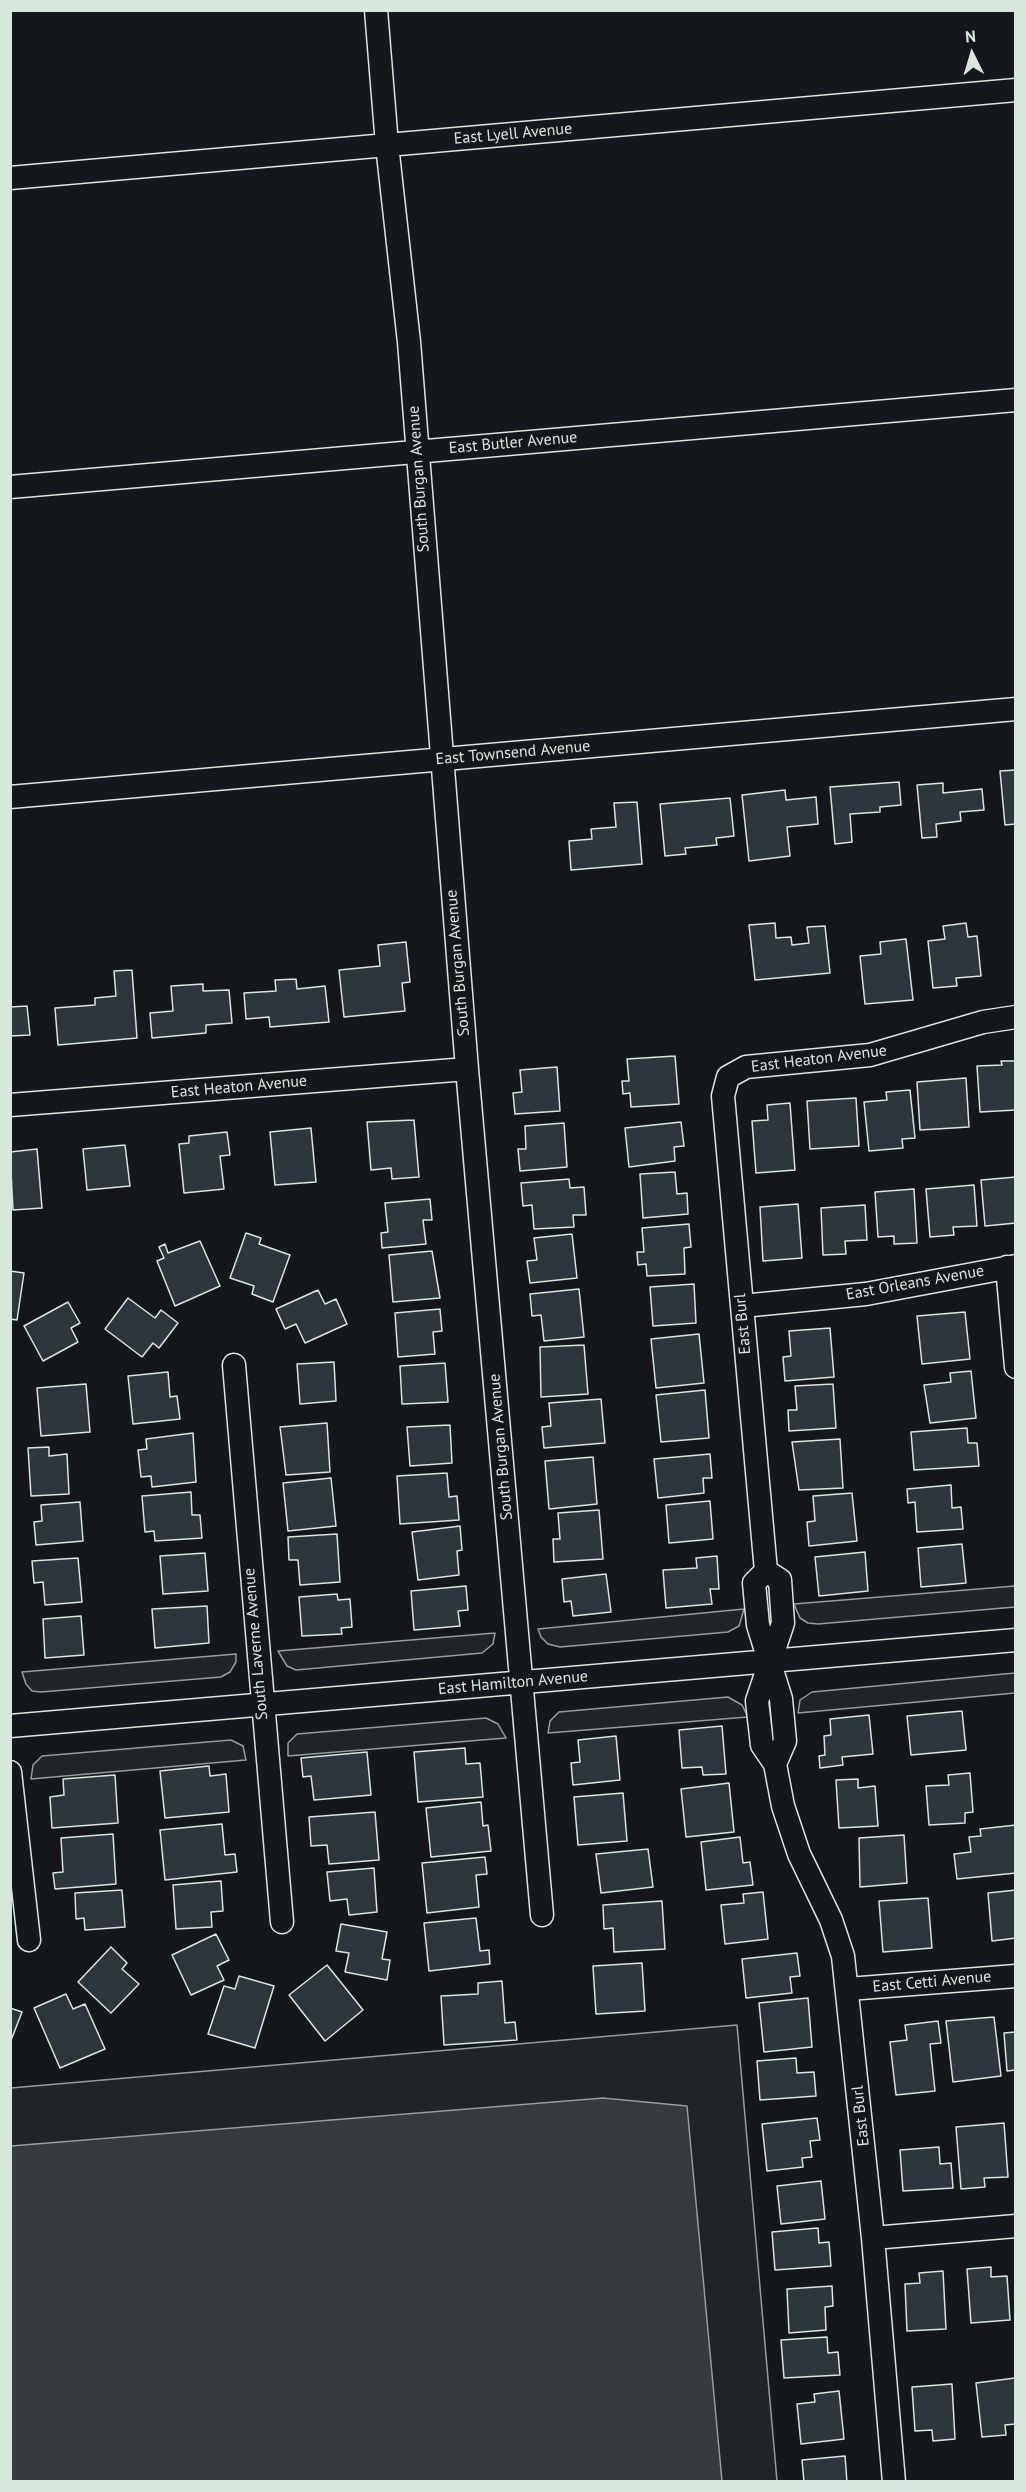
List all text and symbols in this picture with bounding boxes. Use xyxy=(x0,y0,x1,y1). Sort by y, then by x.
north arrow xyxy=(942,24,1002,84)
text: N xyxy=(964,26,977,46)
street label: East Lyell Avenue xyxy=(453,119,573,149)
street label: South Burgan Avenue xyxy=(404,405,434,553)
street label: East Butler Avenue xyxy=(448,428,578,458)
street label: East Townsend Avenue xyxy=(435,737,591,769)
street label: South Burgan Avenue xyxy=(442,889,474,1037)
street label: East Heaton Avenue xyxy=(750,1041,888,1077)
street label: East Heaton Avenue xyxy=(170,1071,308,1103)
street label: East Orleans Avenue xyxy=(844,1261,986,1305)
street label: East Burl xyxy=(731,1293,755,1355)
street label: South Burgan Avenue xyxy=(485,1373,517,1521)
street label: South Laverne Avenue xyxy=(240,1567,272,1721)
street label: East Hamilton Avenue xyxy=(437,1667,589,1699)
street label: East Cetti Avenue xyxy=(872,1967,992,1997)
street label: East Burl xyxy=(848,2085,874,2147)

